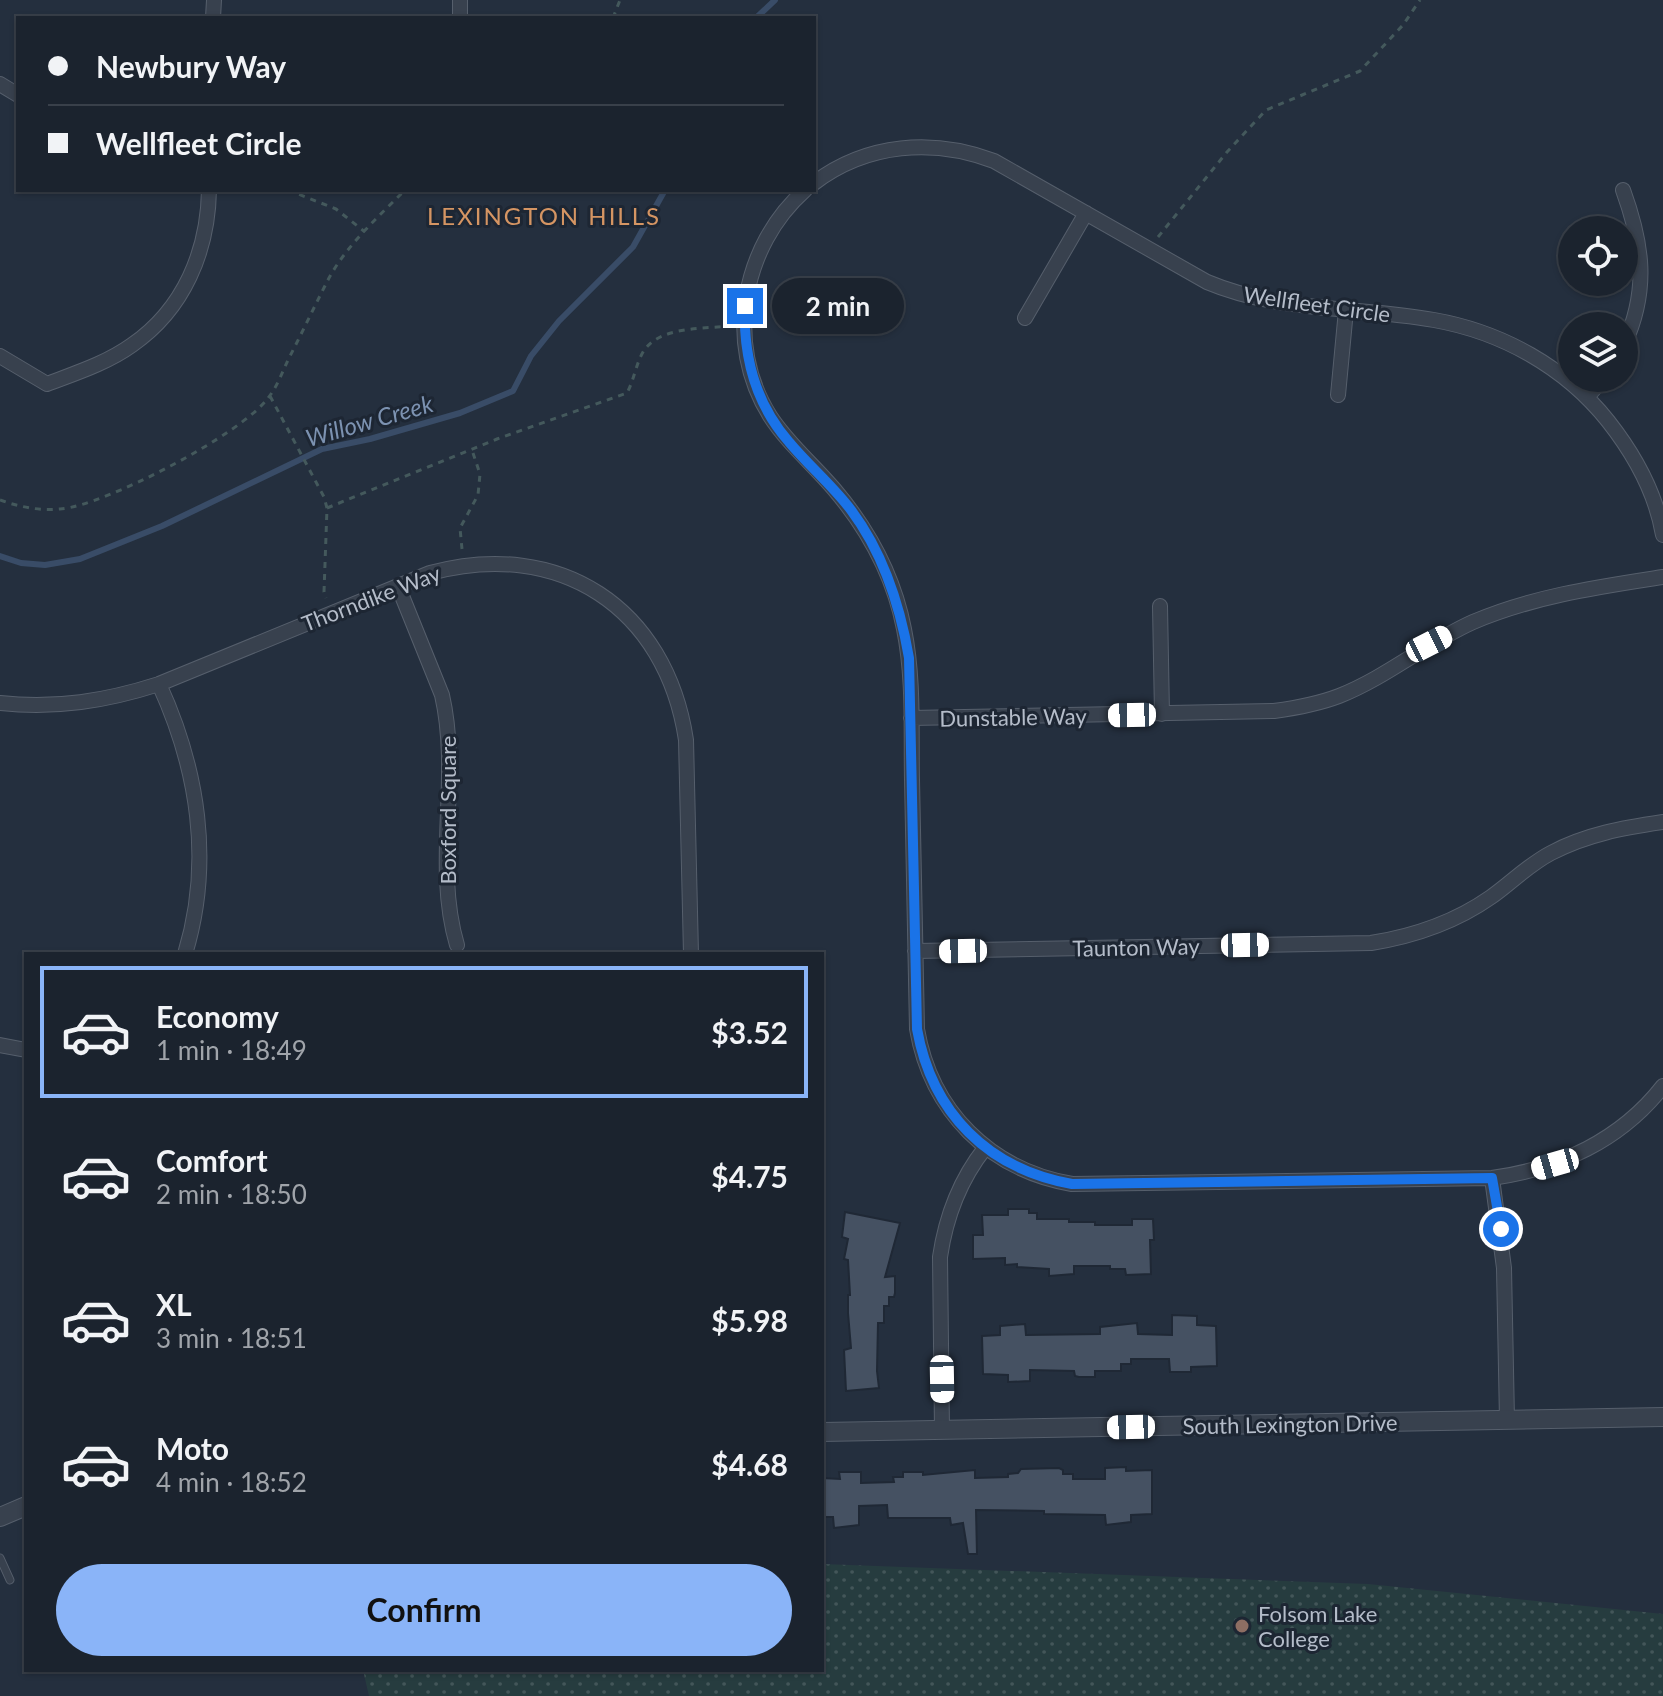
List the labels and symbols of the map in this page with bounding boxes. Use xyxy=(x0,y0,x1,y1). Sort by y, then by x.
district label: LEXINGTON HILLS xyxy=(427,201,661,230)
callout: 2 min xyxy=(773,278,905,334)
street label: Wellfleet Circle xyxy=(1242,280,1392,328)
route end xyxy=(727,288,763,324)
water label: Willow Creek xyxy=(302,388,437,452)
street label: Thorndike Way xyxy=(298,559,445,637)
car xyxy=(1402,622,1456,666)
street label: Dunstable Way xyxy=(939,702,1088,732)
car xyxy=(1108,703,1156,727)
street label: Boxford Square xyxy=(434,736,461,884)
street label: Taunton Way xyxy=(1072,932,1201,962)
car xyxy=(1221,933,1269,957)
car xyxy=(939,939,987,963)
car xyxy=(1529,1146,1581,1182)
route start xyxy=(1483,1211,1519,1247)
car xyxy=(930,1355,954,1403)
street label: South Lexington Drive xyxy=(1182,1409,1398,1439)
car xyxy=(1107,1415,1155,1439)
place label: Folsom Lake College xyxy=(1258,1600,1377,1652)
marker: Folsom Lake College xyxy=(1233,1617,1251,1635)

